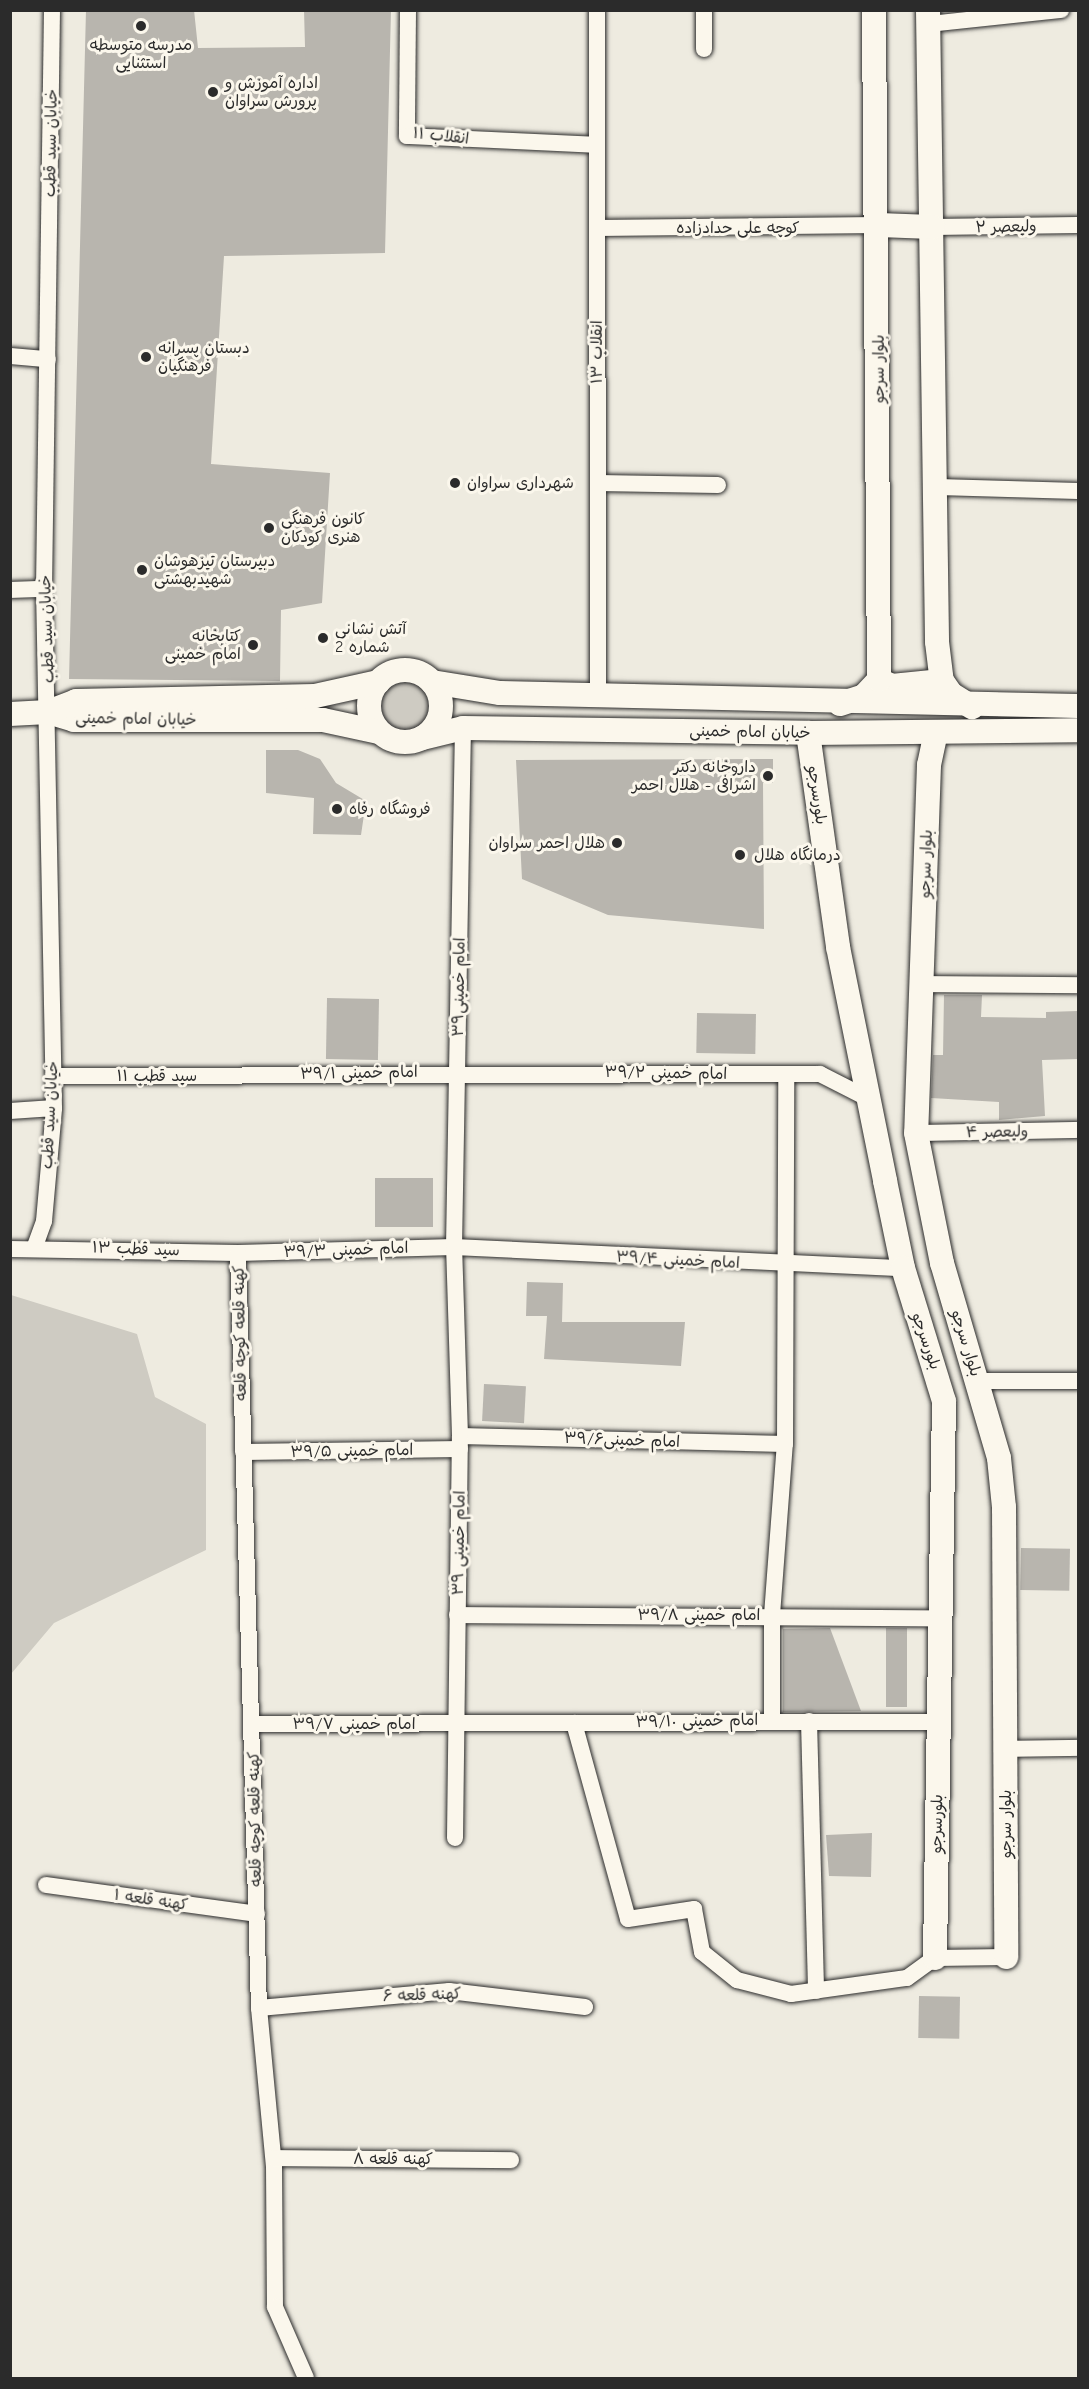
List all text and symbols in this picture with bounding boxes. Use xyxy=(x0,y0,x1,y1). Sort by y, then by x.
marker: مدرسه متوسطه استثنایی xyxy=(134,19,148,33)
place label: مدرسه متوسطه استثنایی xyxy=(90,35,192,73)
place label: اداره آموزش و پرورش سراوان xyxy=(225,73,318,111)
marker: اداره آموزش و پرورش سراوان xyxy=(206,85,220,99)
street label: خیابان سید قطب xyxy=(40,89,62,197)
street label: انقلاب ۱۱ xyxy=(412,124,470,148)
street label: ولیعصر ۲ xyxy=(975,217,1037,237)
street label: کوچه علی حدادزاده xyxy=(676,218,800,238)
street label: انقلاب ۱۳ xyxy=(587,320,607,384)
street label: بلوار سرجو xyxy=(869,335,889,403)
place label: دبستان پسرانه فرهنگیان xyxy=(158,338,250,376)
marker: دبستان پسرانه فرهنگیان xyxy=(139,350,153,364)
place label: شهرداری سراوان xyxy=(467,473,574,493)
marker: شهرداری سراوان xyxy=(448,476,462,490)
place label: کانون فرهنگی هنری کودکان xyxy=(281,509,365,547)
marker: کانون فرهنگی هنری کودکان xyxy=(262,521,276,535)
place label: دبیرستان تیزهوشان شهیدبهشتی xyxy=(154,551,275,589)
marker: دبیرستان تیزهوشان شهیدبهشتی xyxy=(135,563,149,577)
street label: خیابان سید قطب xyxy=(36,575,58,683)
place label: آتش نشانی شماره 2 xyxy=(335,619,406,657)
place label: کتابخانه امام خمینی xyxy=(165,626,241,664)
marker: آتش نشانی شماره 2 xyxy=(316,631,330,645)
marker: کتابخانه امام خمینی xyxy=(246,638,260,652)
street label: خیابان امام خمینی xyxy=(75,708,197,730)
street label: خیابان امام خمینی xyxy=(689,721,811,743)
place label: داروخانه دکتر اشرافی - هلال احمر xyxy=(632,757,756,795)
street label: بلورسرجو xyxy=(803,764,831,826)
marker: داروخانه دکتر اشرافی - هلال احمر xyxy=(761,769,775,783)
place label: فروشگاه رفاه xyxy=(349,799,431,819)
marker: فروشگاه رفاه xyxy=(330,802,344,816)
street label: بلوار سرجو xyxy=(915,829,937,899)
place label: هلال احمر سراوان xyxy=(488,833,605,853)
marker: هلال احمر سراوان xyxy=(610,836,624,850)
place label: درمانگاه هلال xyxy=(754,845,841,865)
marker: درمانگاه هلال xyxy=(731,846,749,864)
street label: امام خمینی۳۹ xyxy=(449,937,469,1037)
street label: خیابان سید قطب xyxy=(38,1060,62,1170)
street label: امام خمینی ۳۹/۱ xyxy=(300,1062,418,1084)
street label: امام خمینی ۳۹/۲ xyxy=(605,1062,727,1084)
street label: سید قطب ۱۱ xyxy=(117,1066,197,1086)
street label: ولیعصر ۴ xyxy=(966,1122,1028,1142)
street label: سید قطب ۱۳ xyxy=(92,1238,180,1260)
street label: امام خمینی ۳۹/۳ xyxy=(283,1238,409,1262)
street label: امام خمینی ۳۹/۴ xyxy=(616,1247,740,1273)
street label: کهنه قلعه کوچه قلعه xyxy=(229,1265,251,1401)
street label: بلوار سرجو xyxy=(947,1307,985,1379)
street label: بلورسرجو xyxy=(907,1310,945,1372)
street label: امام خمینی۳۹/۶ xyxy=(564,1428,680,1452)
street label: امام خمینی ۳۹/۵ xyxy=(290,1440,414,1462)
street label: امام خمینی ۳۹ xyxy=(448,1490,470,1596)
street label: امام خمینی ۳۹/۸ xyxy=(637,1605,761,1625)
street label: امام خمینی ۳۹/۱۰ xyxy=(635,1710,759,1732)
street label: امام خمینی ۳۹/۷ xyxy=(292,1714,416,1734)
street label: کهنه قلعه کوچه قلعه xyxy=(244,1751,266,1887)
street label: بلوار سرجو xyxy=(996,1790,1016,1858)
street label: بلورسرجو xyxy=(927,1794,947,1854)
street label: کهنه قلعه ۱ xyxy=(113,1885,189,1915)
street label: کهنه قلعه ۶ xyxy=(382,1984,462,2006)
street label: کهنه قلعه ۸ xyxy=(353,2149,433,2169)

